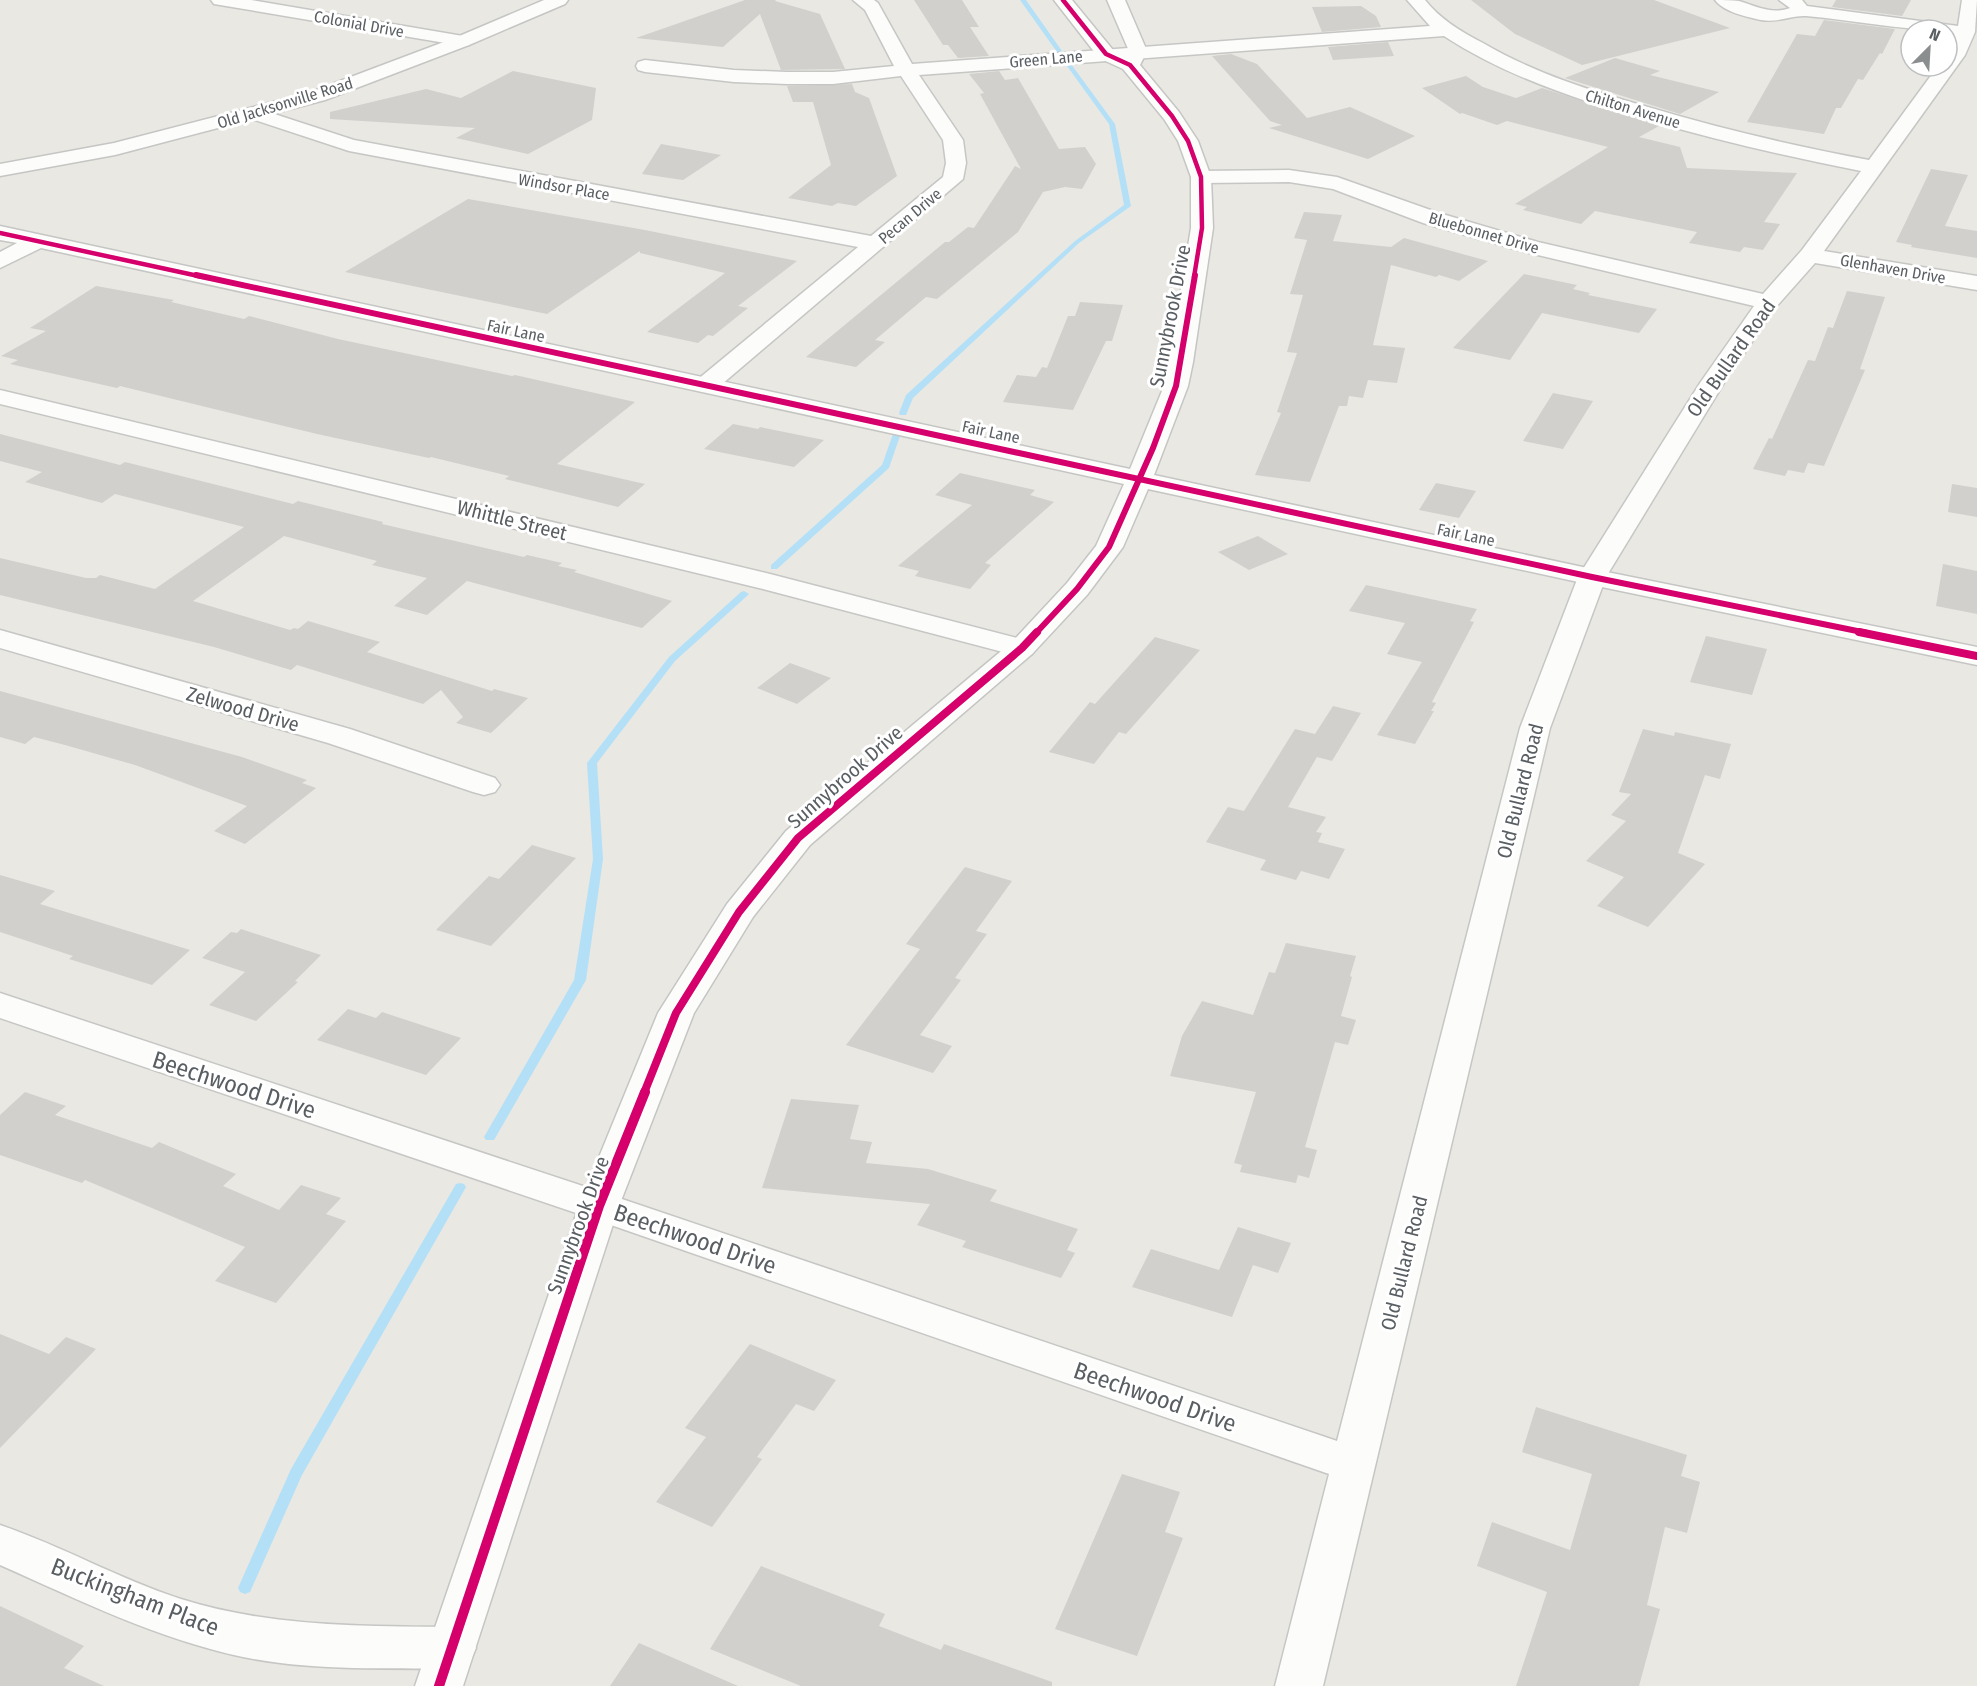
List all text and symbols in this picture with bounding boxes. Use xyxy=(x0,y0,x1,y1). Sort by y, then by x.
street label: Colonial Drive xyxy=(313,7,405,41)
north arrow xyxy=(1899,18,1959,78)
text: N xyxy=(1927,24,1943,45)
street label: Green Lane xyxy=(1009,46,1084,72)
street label: Old Jacksonville Road xyxy=(215,73,355,133)
street label: Chilton Avenue xyxy=(1583,86,1683,132)
street label: Windsor Place xyxy=(517,170,611,204)
street label: Pecan Drive xyxy=(875,184,945,248)
street label: Bluebonnet Drive xyxy=(1427,208,1541,258)
street label: Sunnybrook Drive xyxy=(1144,243,1196,389)
street label: Glenhaven Drive xyxy=(1839,250,1947,288)
street label: Old Bullard Road xyxy=(1682,295,1780,421)
street label: Fair Lane xyxy=(485,316,547,346)
street label: Fair Lane xyxy=(960,417,1022,447)
street label: Whittle Street xyxy=(455,495,570,545)
street label: Fair Lane xyxy=(1435,520,1497,550)
street label: Zelwood Drive xyxy=(184,681,302,737)
street label: Sunnybrook Drive xyxy=(783,720,907,834)
street label: Old Bullard Road xyxy=(1492,721,1548,861)
street label: Beechwood Drive xyxy=(149,1045,319,1125)
street label: Sunnybrook Drive xyxy=(542,1153,614,1297)
street label: Old Bullard Road xyxy=(1376,1193,1432,1333)
street label: Beechwood Drive xyxy=(610,1198,780,1280)
street label: Beechwood Drive xyxy=(1070,1356,1240,1438)
street label: Buckingham Place xyxy=(47,1552,223,1642)

